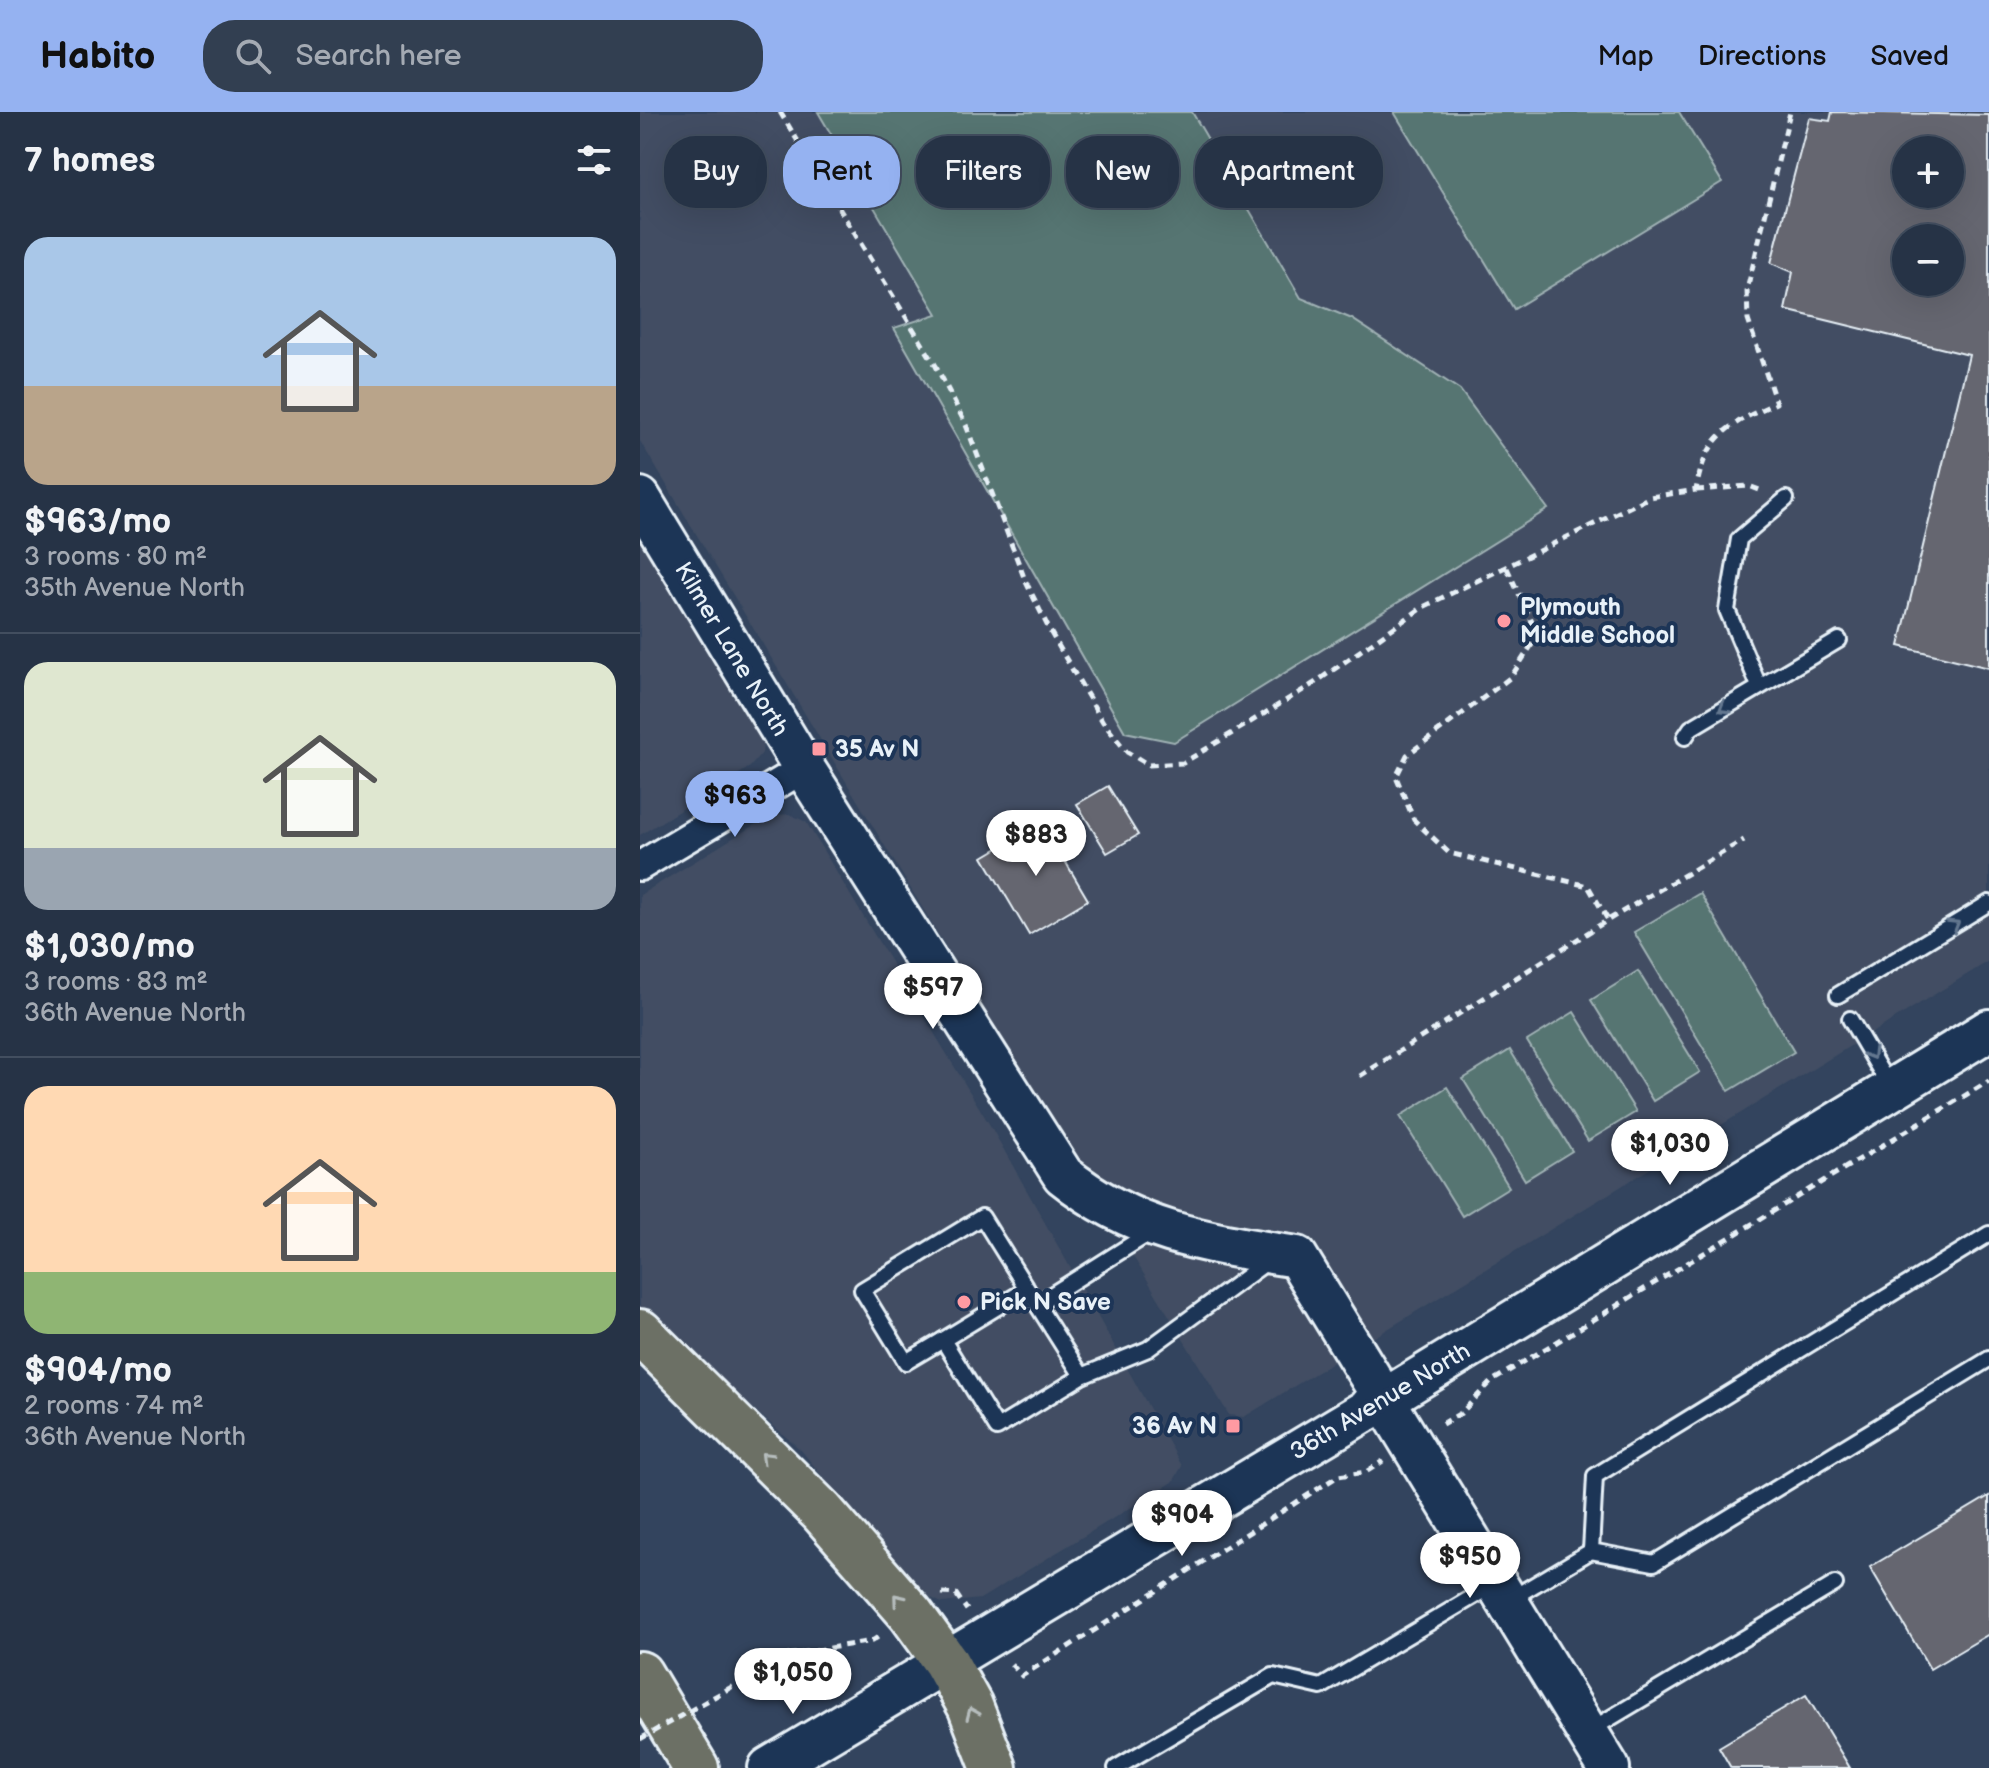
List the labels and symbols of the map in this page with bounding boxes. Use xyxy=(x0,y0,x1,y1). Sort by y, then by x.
street label: Kilmer Lane North xyxy=(668,557,795,742)
place label: Plymouth Middle School xyxy=(1520,593,1675,650)
marker: Plymouth Middle School xyxy=(1495,612,1513,630)
one-way arrow xyxy=(1718,698,1733,714)
place label: 35 Av N xyxy=(835,735,919,764)
marker: 35 Av N xyxy=(810,740,828,758)
pin: $963 xyxy=(688,771,782,839)
pin: $883 xyxy=(989,810,1083,878)
one-way arrow xyxy=(1945,919,1960,934)
pin: $597 xyxy=(886,963,980,1031)
one-way arrow xyxy=(1861,1045,1876,1060)
pin: $1,030 xyxy=(1605,1119,1735,1187)
place label: Pick N Save xyxy=(980,1288,1111,1317)
marker: Pick N Save xyxy=(955,1293,973,1311)
street label: 36th Avenue North xyxy=(1285,1336,1476,1467)
place label: 36 Av N xyxy=(1132,1412,1217,1441)
marker: 36 Av N xyxy=(1224,1417,1242,1435)
one-way arrow xyxy=(761,1452,775,1466)
pin: $904 xyxy=(1135,1490,1229,1558)
pin: $950 xyxy=(1423,1532,1517,1600)
one-way arrow xyxy=(893,1594,908,1608)
pin: $1,050 xyxy=(728,1648,858,1716)
one-way arrow xyxy=(966,1707,982,1721)

